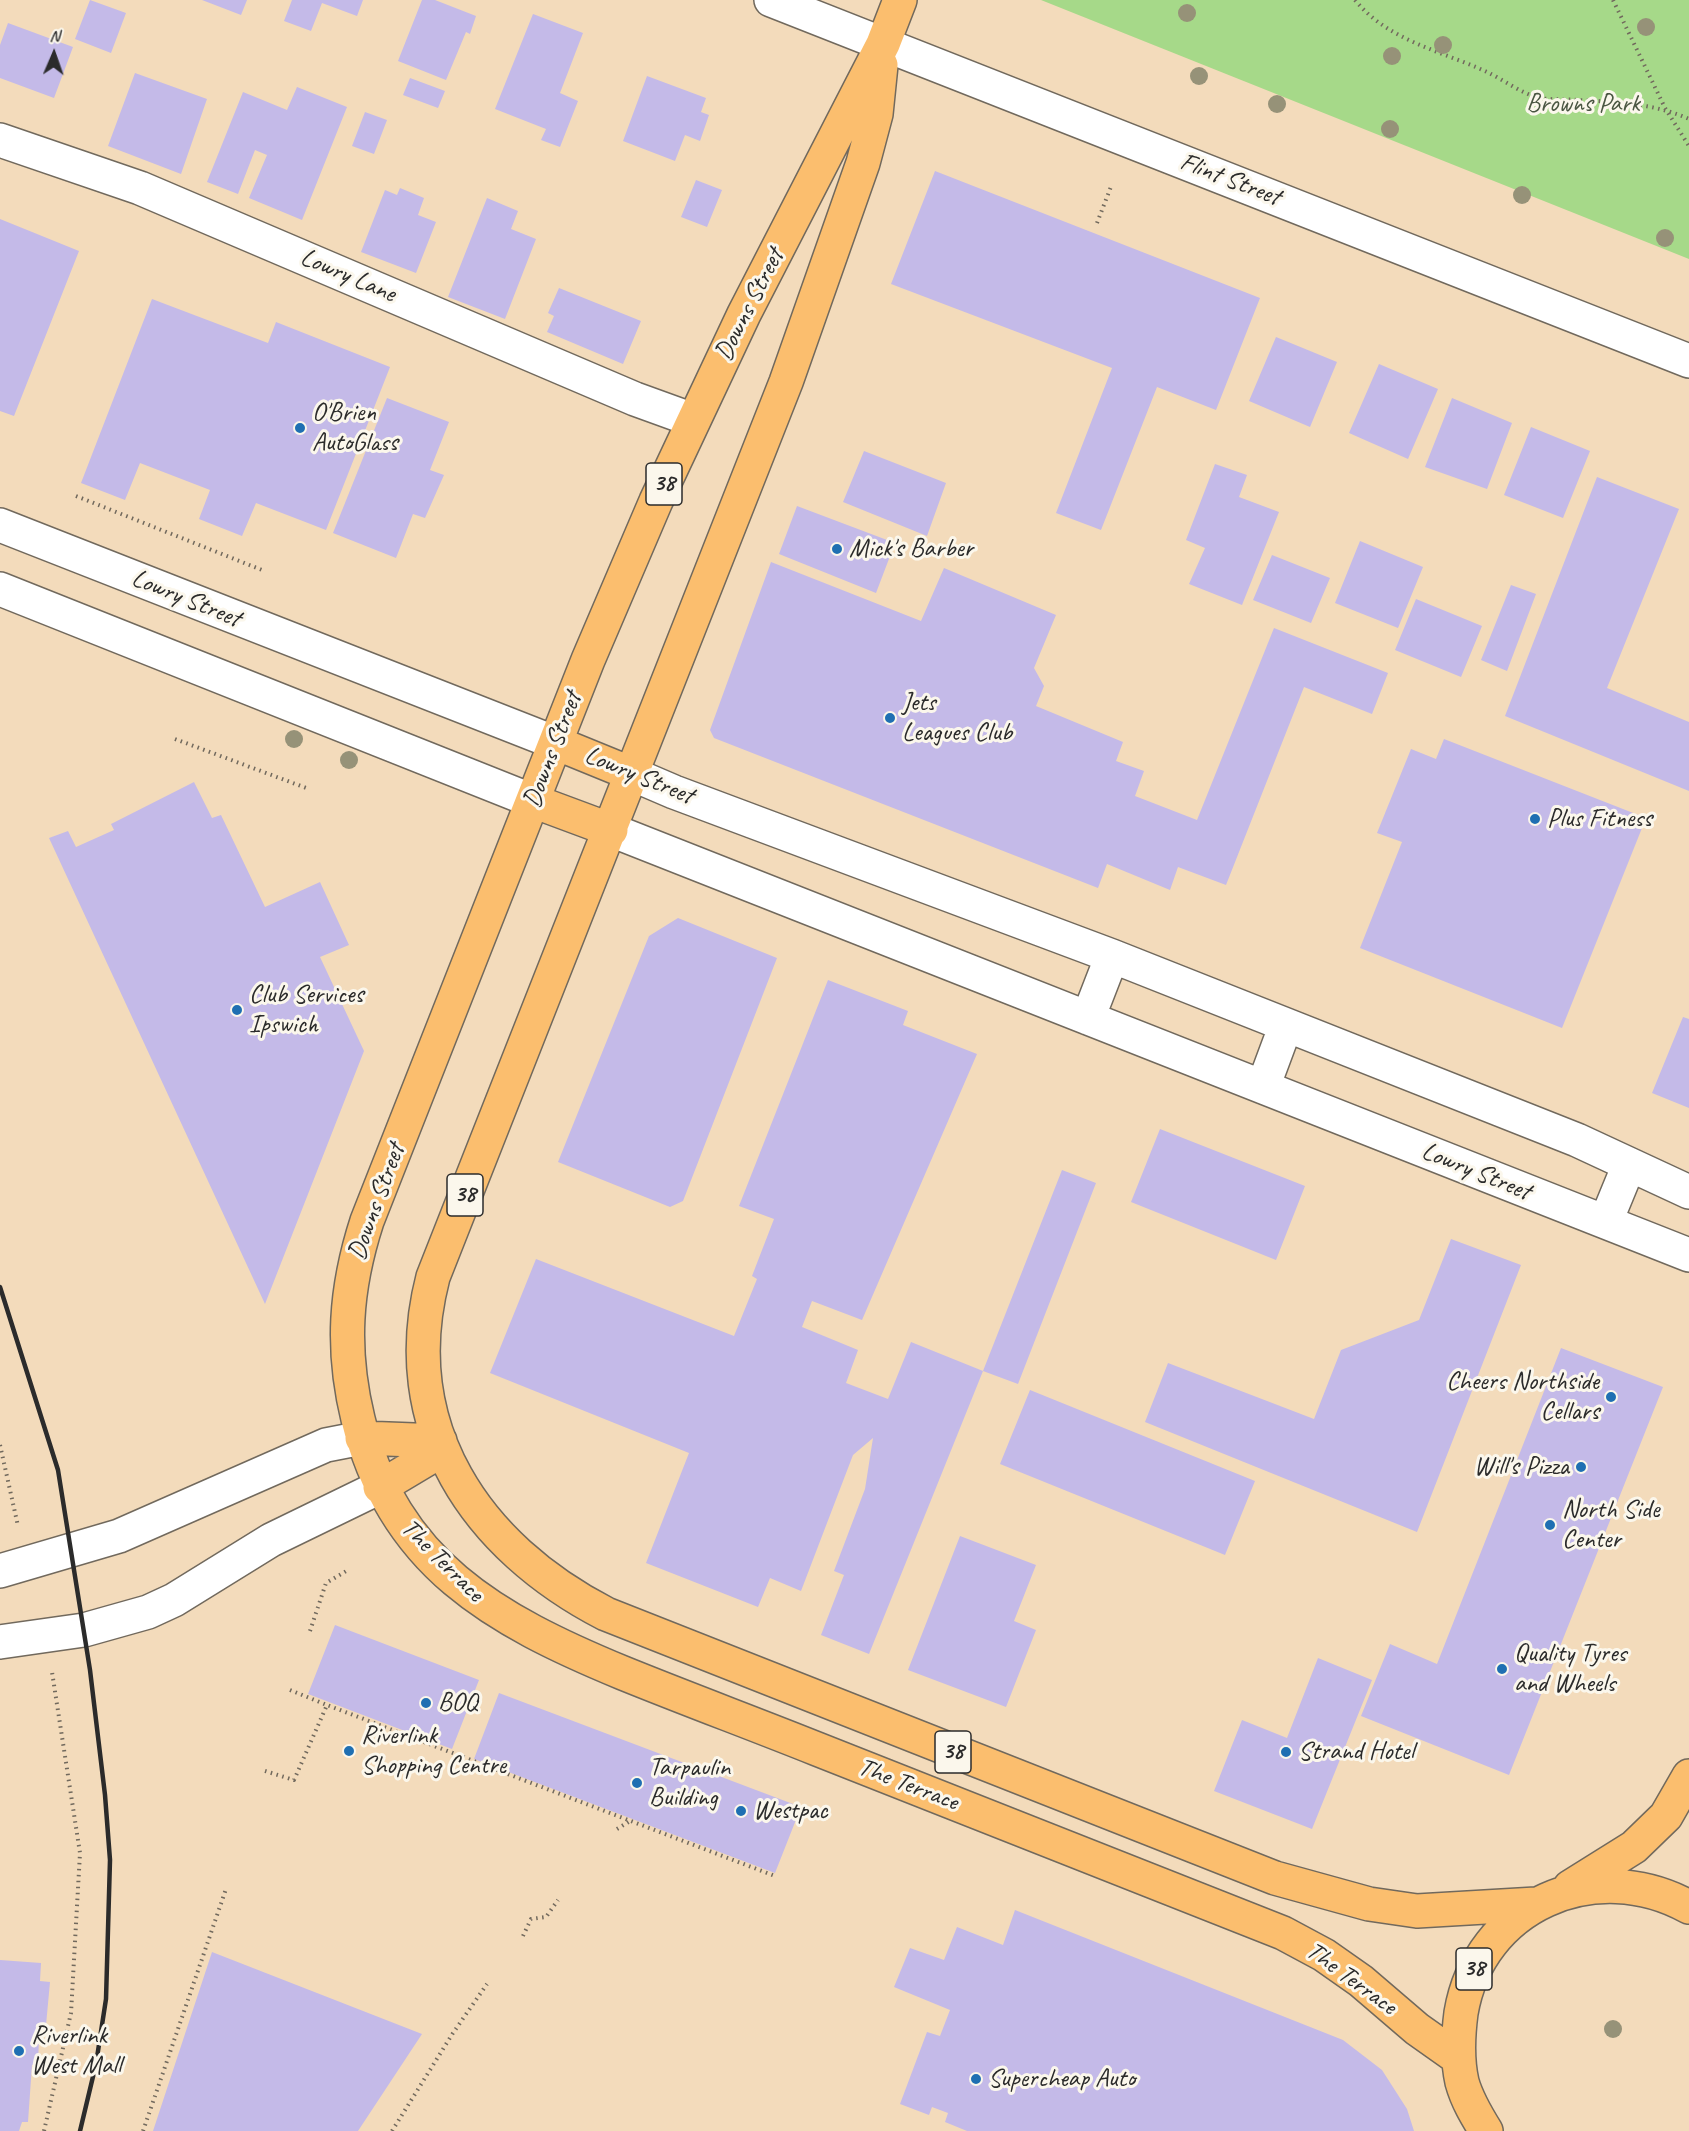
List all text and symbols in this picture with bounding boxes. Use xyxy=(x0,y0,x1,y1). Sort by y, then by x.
north arrow xyxy=(24,24,84,84)
text: N xyxy=(49,26,60,46)
park label: Browns Park xyxy=(1526,88,1640,120)
street label: Flint Street xyxy=(1175,147,1285,213)
street label: Lowry Lane xyxy=(296,242,400,310)
street label: Downs Street xyxy=(709,244,791,366)
place label: O'Brien AutoGlass xyxy=(312,397,398,458)
marker: O'Brien AutoGlass xyxy=(293,421,307,435)
road number: 38 xyxy=(646,463,682,505)
place label: Mick's Barber xyxy=(849,533,973,565)
marker: Mick's Barber xyxy=(830,542,844,556)
street label: Lowry Street xyxy=(127,563,245,635)
place label: Jets Leagues Club xyxy=(902,687,1012,748)
street label: Downs Street xyxy=(517,688,589,812)
marker: Jets Leagues Club xyxy=(883,711,897,725)
street label: Lowry Street xyxy=(580,740,698,812)
place label: Plus Fitness xyxy=(1547,803,1652,835)
marker: Plus Fitness xyxy=(1528,812,1542,826)
place label: Club Services Ipswich xyxy=(249,979,363,1040)
marker: Club Services Ipswich xyxy=(230,1003,244,1017)
street label: Lowry Street xyxy=(1417,1136,1535,1208)
street label: Downs Street xyxy=(342,1140,412,1264)
road number: 38 xyxy=(447,1174,483,1216)
place label: Cheers Northside Cellars xyxy=(1446,1366,1599,1428)
marker: Cheers Northside Cellars xyxy=(1604,1390,1618,1404)
place label: Will's Pizza xyxy=(1474,1451,1569,1483)
marker: Will's Pizza xyxy=(1574,1460,1588,1474)
place label: North Side Center xyxy=(1562,1494,1659,1556)
street label: The Terrace xyxy=(394,1513,490,1609)
marker: North Side Center xyxy=(1543,1518,1557,1532)
place label: Quality Tyres and Wheels xyxy=(1514,1638,1626,1700)
marker: Quality Tyres and Wheels xyxy=(1495,1662,1509,1676)
place label: BOQ xyxy=(438,1687,477,1719)
marker: BOQ xyxy=(419,1696,433,1710)
place label: Riverlink Shopping Centre xyxy=(361,1720,506,1781)
road number: 38 xyxy=(935,1731,971,1773)
place label: Strand Hotel xyxy=(1298,1736,1414,1768)
marker: Riverlink Shopping Centre xyxy=(342,1744,356,1758)
marker: Strand Hotel xyxy=(1279,1745,1293,1759)
place label: Tarpaulin Building xyxy=(649,1752,730,1814)
street label: The Terrace xyxy=(854,1752,962,1818)
marker: Tarpaulin Building xyxy=(630,1776,644,1790)
place label: Westpac xyxy=(753,1795,827,1827)
marker: Westpac xyxy=(734,1804,748,1818)
street label: The Terrace xyxy=(1300,1936,1402,2022)
road number: 38 xyxy=(1456,1948,1492,1990)
place label: Riverlink West Mall xyxy=(31,2020,121,2082)
marker: Riverlink West Mall xyxy=(12,2044,26,2058)
place label: Supercheap Auto xyxy=(988,2063,1135,2095)
marker: Supercheap Auto xyxy=(969,2072,983,2086)

